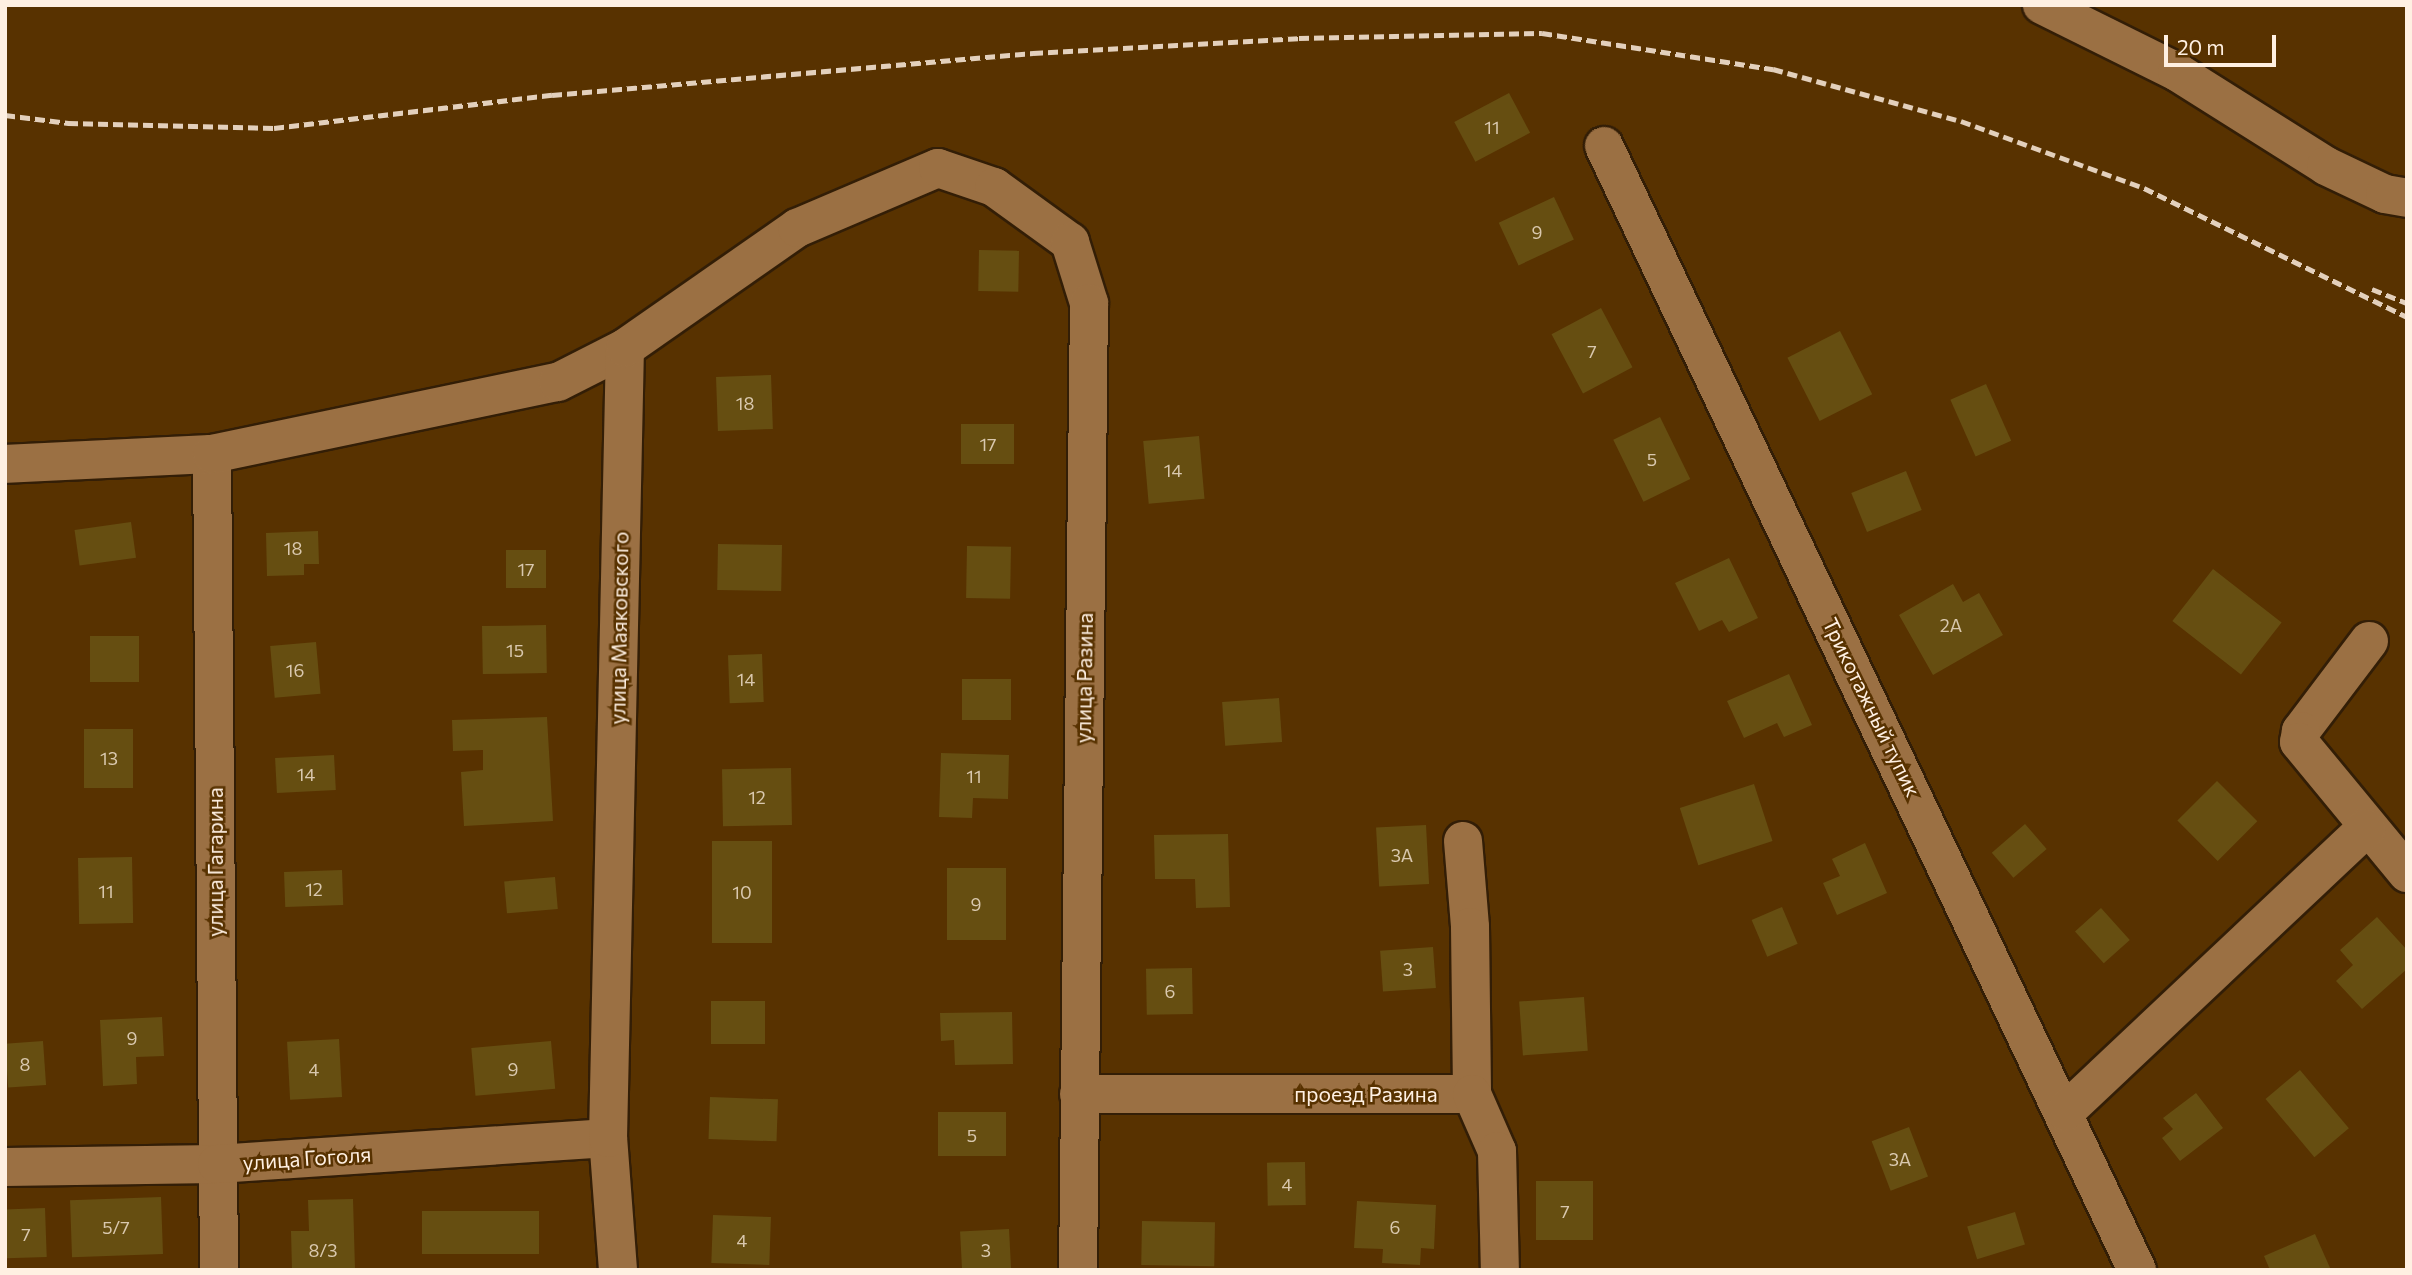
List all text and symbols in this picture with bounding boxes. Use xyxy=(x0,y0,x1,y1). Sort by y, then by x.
scale bar xyxy=(2167,21,2279,65)
text: 20 m xyxy=(2177,34,2225,59)
house number: 11 xyxy=(1484,116,1500,138)
house number: 9 xyxy=(1532,221,1542,243)
house number: 7 xyxy=(1587,340,1597,362)
house number: 18 xyxy=(736,392,754,414)
house number: 17 xyxy=(979,433,997,455)
house number: 5 xyxy=(1647,448,1657,470)
house number: 14 xyxy=(1164,459,1182,481)
street label: улица Маяковского xyxy=(605,531,633,725)
house number: 18 xyxy=(284,537,302,559)
house number: 17 xyxy=(517,558,535,580)
street label: улица Разина xyxy=(1070,613,1098,743)
street label: Трикотажный тупик xyxy=(1818,613,1926,801)
house number: 2А xyxy=(1940,614,1962,636)
house number: 15 xyxy=(506,639,524,661)
house number: 16 xyxy=(286,659,304,681)
house number: 14 xyxy=(737,668,755,690)
house number: 13 xyxy=(100,747,118,769)
house number: 14 xyxy=(297,763,315,785)
house number: 11 xyxy=(966,765,982,787)
house number: 12 xyxy=(748,786,766,808)
street label: улица Гагарина xyxy=(202,787,228,937)
house number: 3А xyxy=(1391,844,1413,866)
house number: 12 xyxy=(305,878,323,900)
house number: 11 xyxy=(98,880,114,902)
house number: 10 xyxy=(732,881,752,903)
house number: 9 xyxy=(971,893,981,915)
house number: 3 xyxy=(1403,958,1413,980)
house number: 6 xyxy=(1165,980,1175,1002)
house number: 9 xyxy=(127,1027,137,1049)
house number: 8 xyxy=(20,1053,30,1075)
house number: 4 xyxy=(309,1058,319,1080)
house number: 9 xyxy=(508,1058,518,1080)
street label: проезд Разина xyxy=(1294,1081,1438,1107)
house number: 5 xyxy=(967,1124,977,1146)
street label: улица Гоголя xyxy=(242,1141,372,1175)
house number: 3А xyxy=(1889,1148,1911,1170)
house number: 4 xyxy=(1282,1173,1292,1195)
house number: 7 xyxy=(1560,1200,1570,1222)
house number: 5/7 xyxy=(102,1216,130,1238)
house number: 6 xyxy=(1390,1216,1400,1238)
house number: 7 xyxy=(21,1223,31,1245)
house number: 4 xyxy=(737,1229,747,1251)
house number: 8/3 xyxy=(309,1239,337,1261)
house number: 3 xyxy=(981,1239,991,1261)

